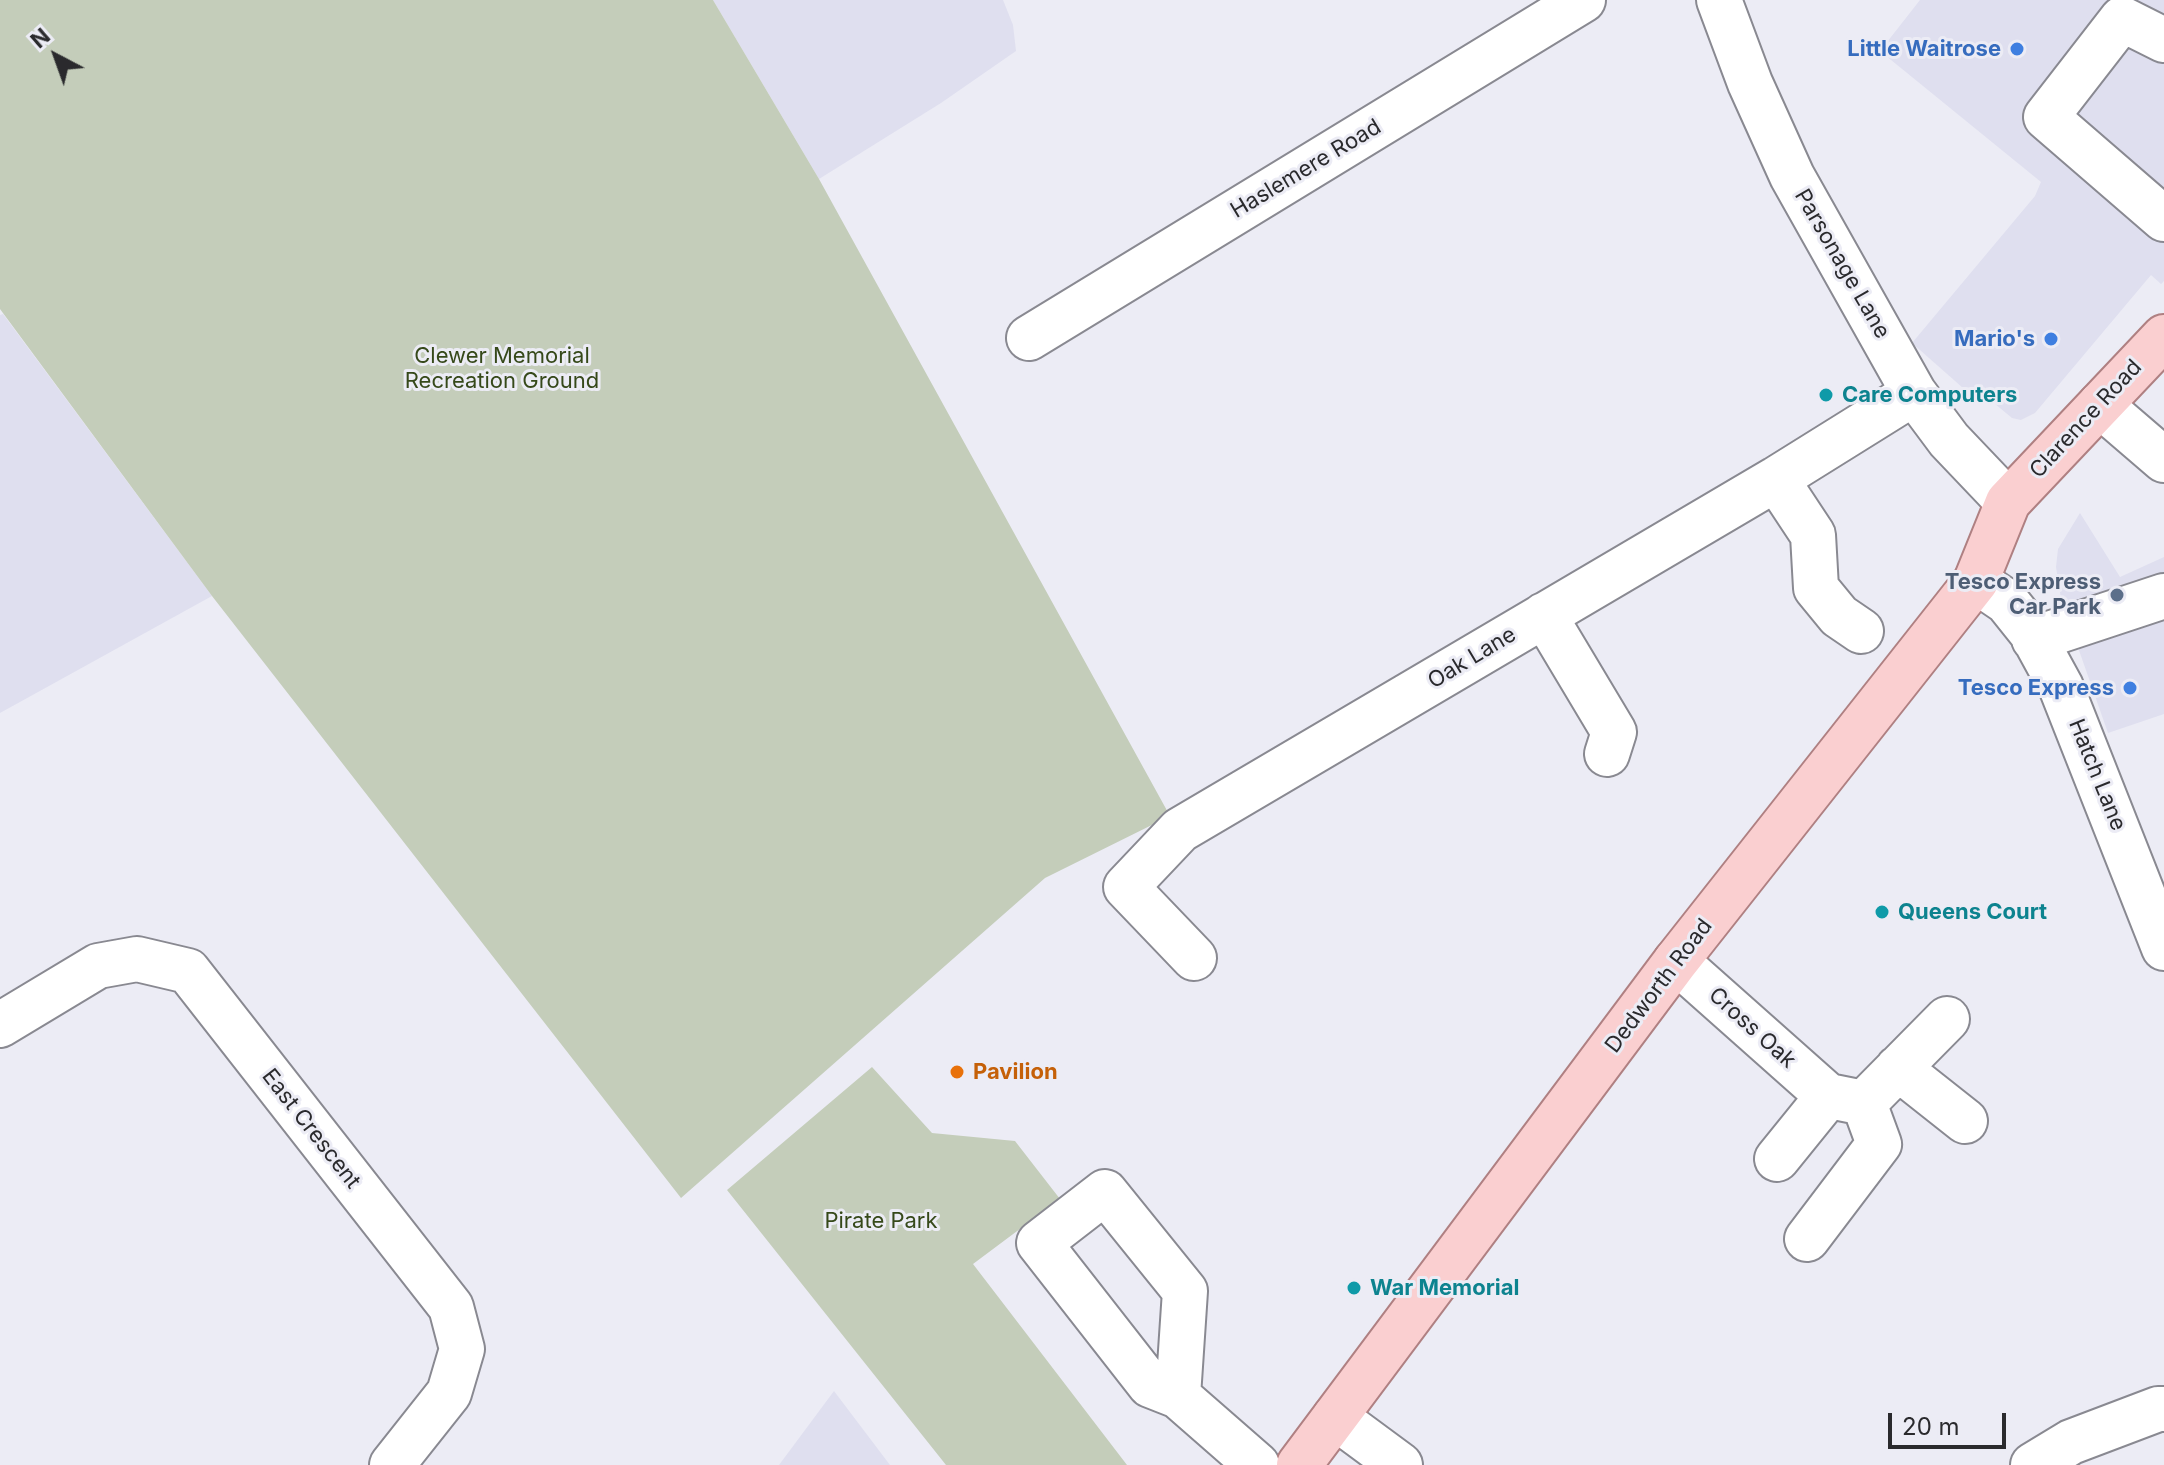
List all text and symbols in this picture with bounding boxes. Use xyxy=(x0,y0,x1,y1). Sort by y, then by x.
north arrow xyxy=(16,16,96,96)
text: N xyxy=(25,23,55,53)
place label: Little Waitrose xyxy=(1847,36,2001,62)
marker: Little Waitrose xyxy=(2008,40,2026,58)
street label: Haslemere Road xyxy=(1226,114,1386,224)
street label: Parsonage Lane xyxy=(1789,185,1895,343)
place label: Mario's xyxy=(1954,326,2035,352)
marker: Mario's xyxy=(2042,330,2060,348)
park label: Clewer Memorial Recreation Ground xyxy=(405,343,599,394)
street label: Clarence Road xyxy=(2024,354,2148,484)
place label: Care Computers xyxy=(1842,382,2017,408)
marker: Care Computers xyxy=(1817,386,1835,404)
place label: Tesco Express Car Park xyxy=(1945,569,2101,620)
marker: Tesco Express Car Park xyxy=(2108,586,2126,604)
street label: Oak Lane xyxy=(1423,621,1521,695)
place label: Tesco Express xyxy=(1958,675,2114,701)
marker: Tesco Express xyxy=(2121,679,2139,697)
street label: Hatch Lane xyxy=(2063,715,2131,835)
place label: Queens Court xyxy=(1898,899,2047,925)
marker: Queens Court xyxy=(1873,903,1891,921)
street label: Dedworth Road xyxy=(1600,914,1718,1058)
street label: Cross Oak xyxy=(1703,982,1801,1074)
place label: Pavilion xyxy=(973,1059,1058,1085)
marker: Pavilion xyxy=(948,1063,966,1081)
street label: East Crescent xyxy=(256,1064,366,1194)
park label: Pirate Park xyxy=(824,1208,938,1234)
place label: War Memorial xyxy=(1370,1275,1519,1301)
marker: War Memorial xyxy=(1345,1279,1363,1297)
scale bar xyxy=(1892,1397,2010,1447)
text: 20 m xyxy=(1902,1412,1960,1441)

